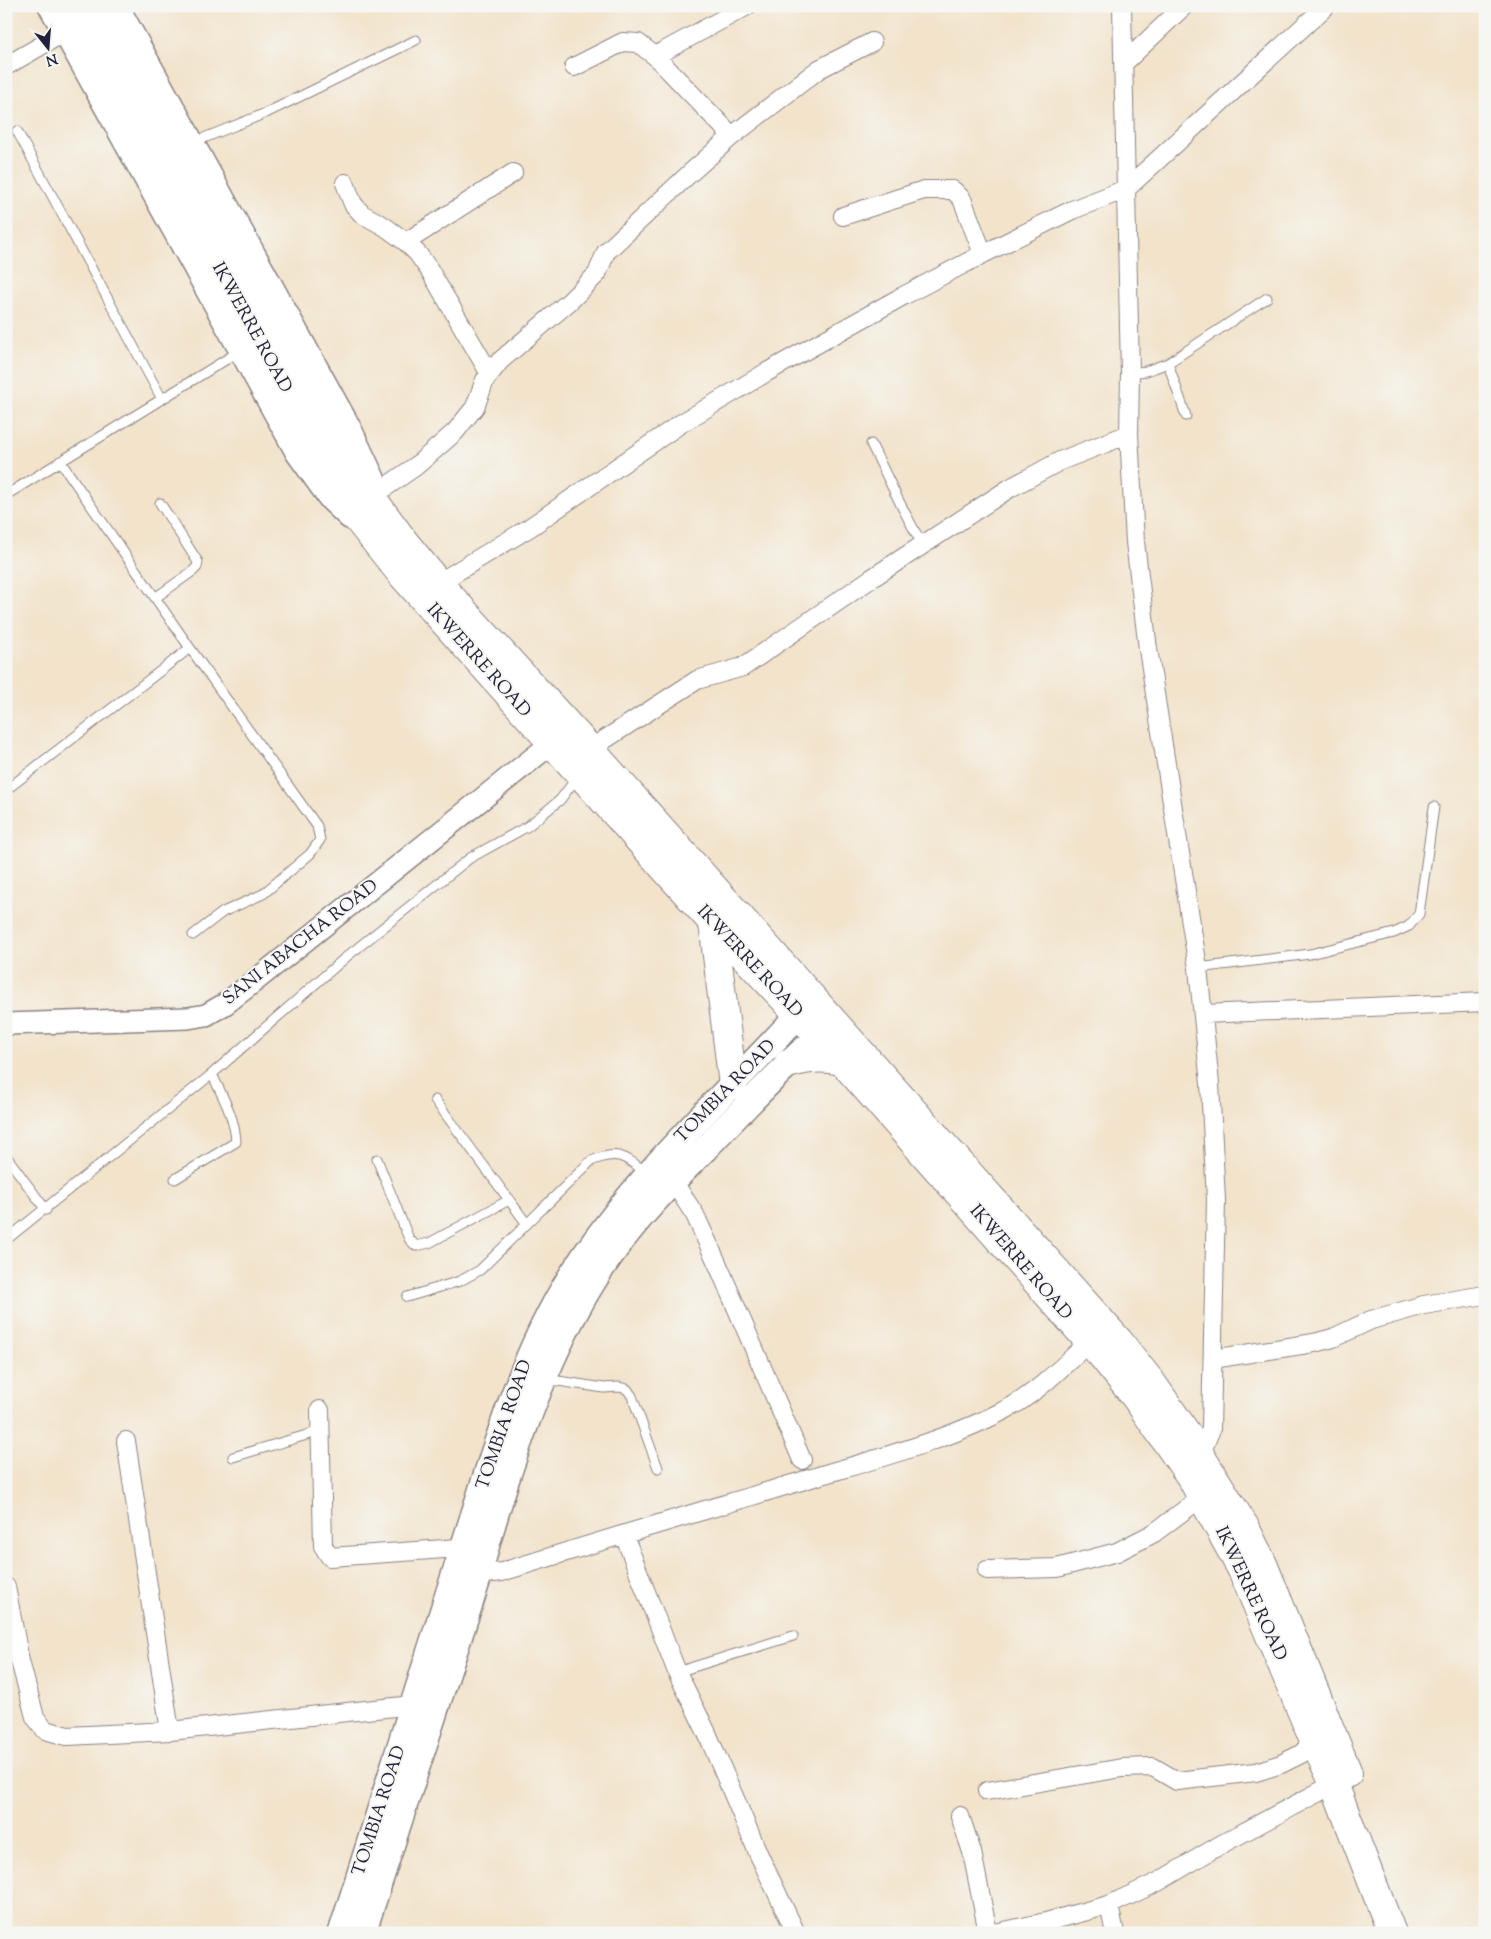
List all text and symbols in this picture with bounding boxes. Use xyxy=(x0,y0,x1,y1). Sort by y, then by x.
north arrow xyxy=(22,22,72,72)
text: N xyxy=(43,47,59,70)
street label: IKWERRE ROAD xyxy=(204,258,298,398)
street label: IKWERRE ROAD xyxy=(420,598,536,724)
street label: SANI ABACHA ROAD xyxy=(218,874,384,1012)
street label: IKWERRE ROAD xyxy=(690,900,808,1024)
street label: TOMBIA ROAD xyxy=(670,1034,782,1150)
street label: IKWERRE ROAD xyxy=(962,1199,1078,1327)
street label: TOMBIA ROAD xyxy=(471,1357,539,1493)
street label: IKWERRE ROAD xyxy=(1207,1522,1293,1666)
street label: TOMBIA ROAD xyxy=(347,1742,413,1880)

